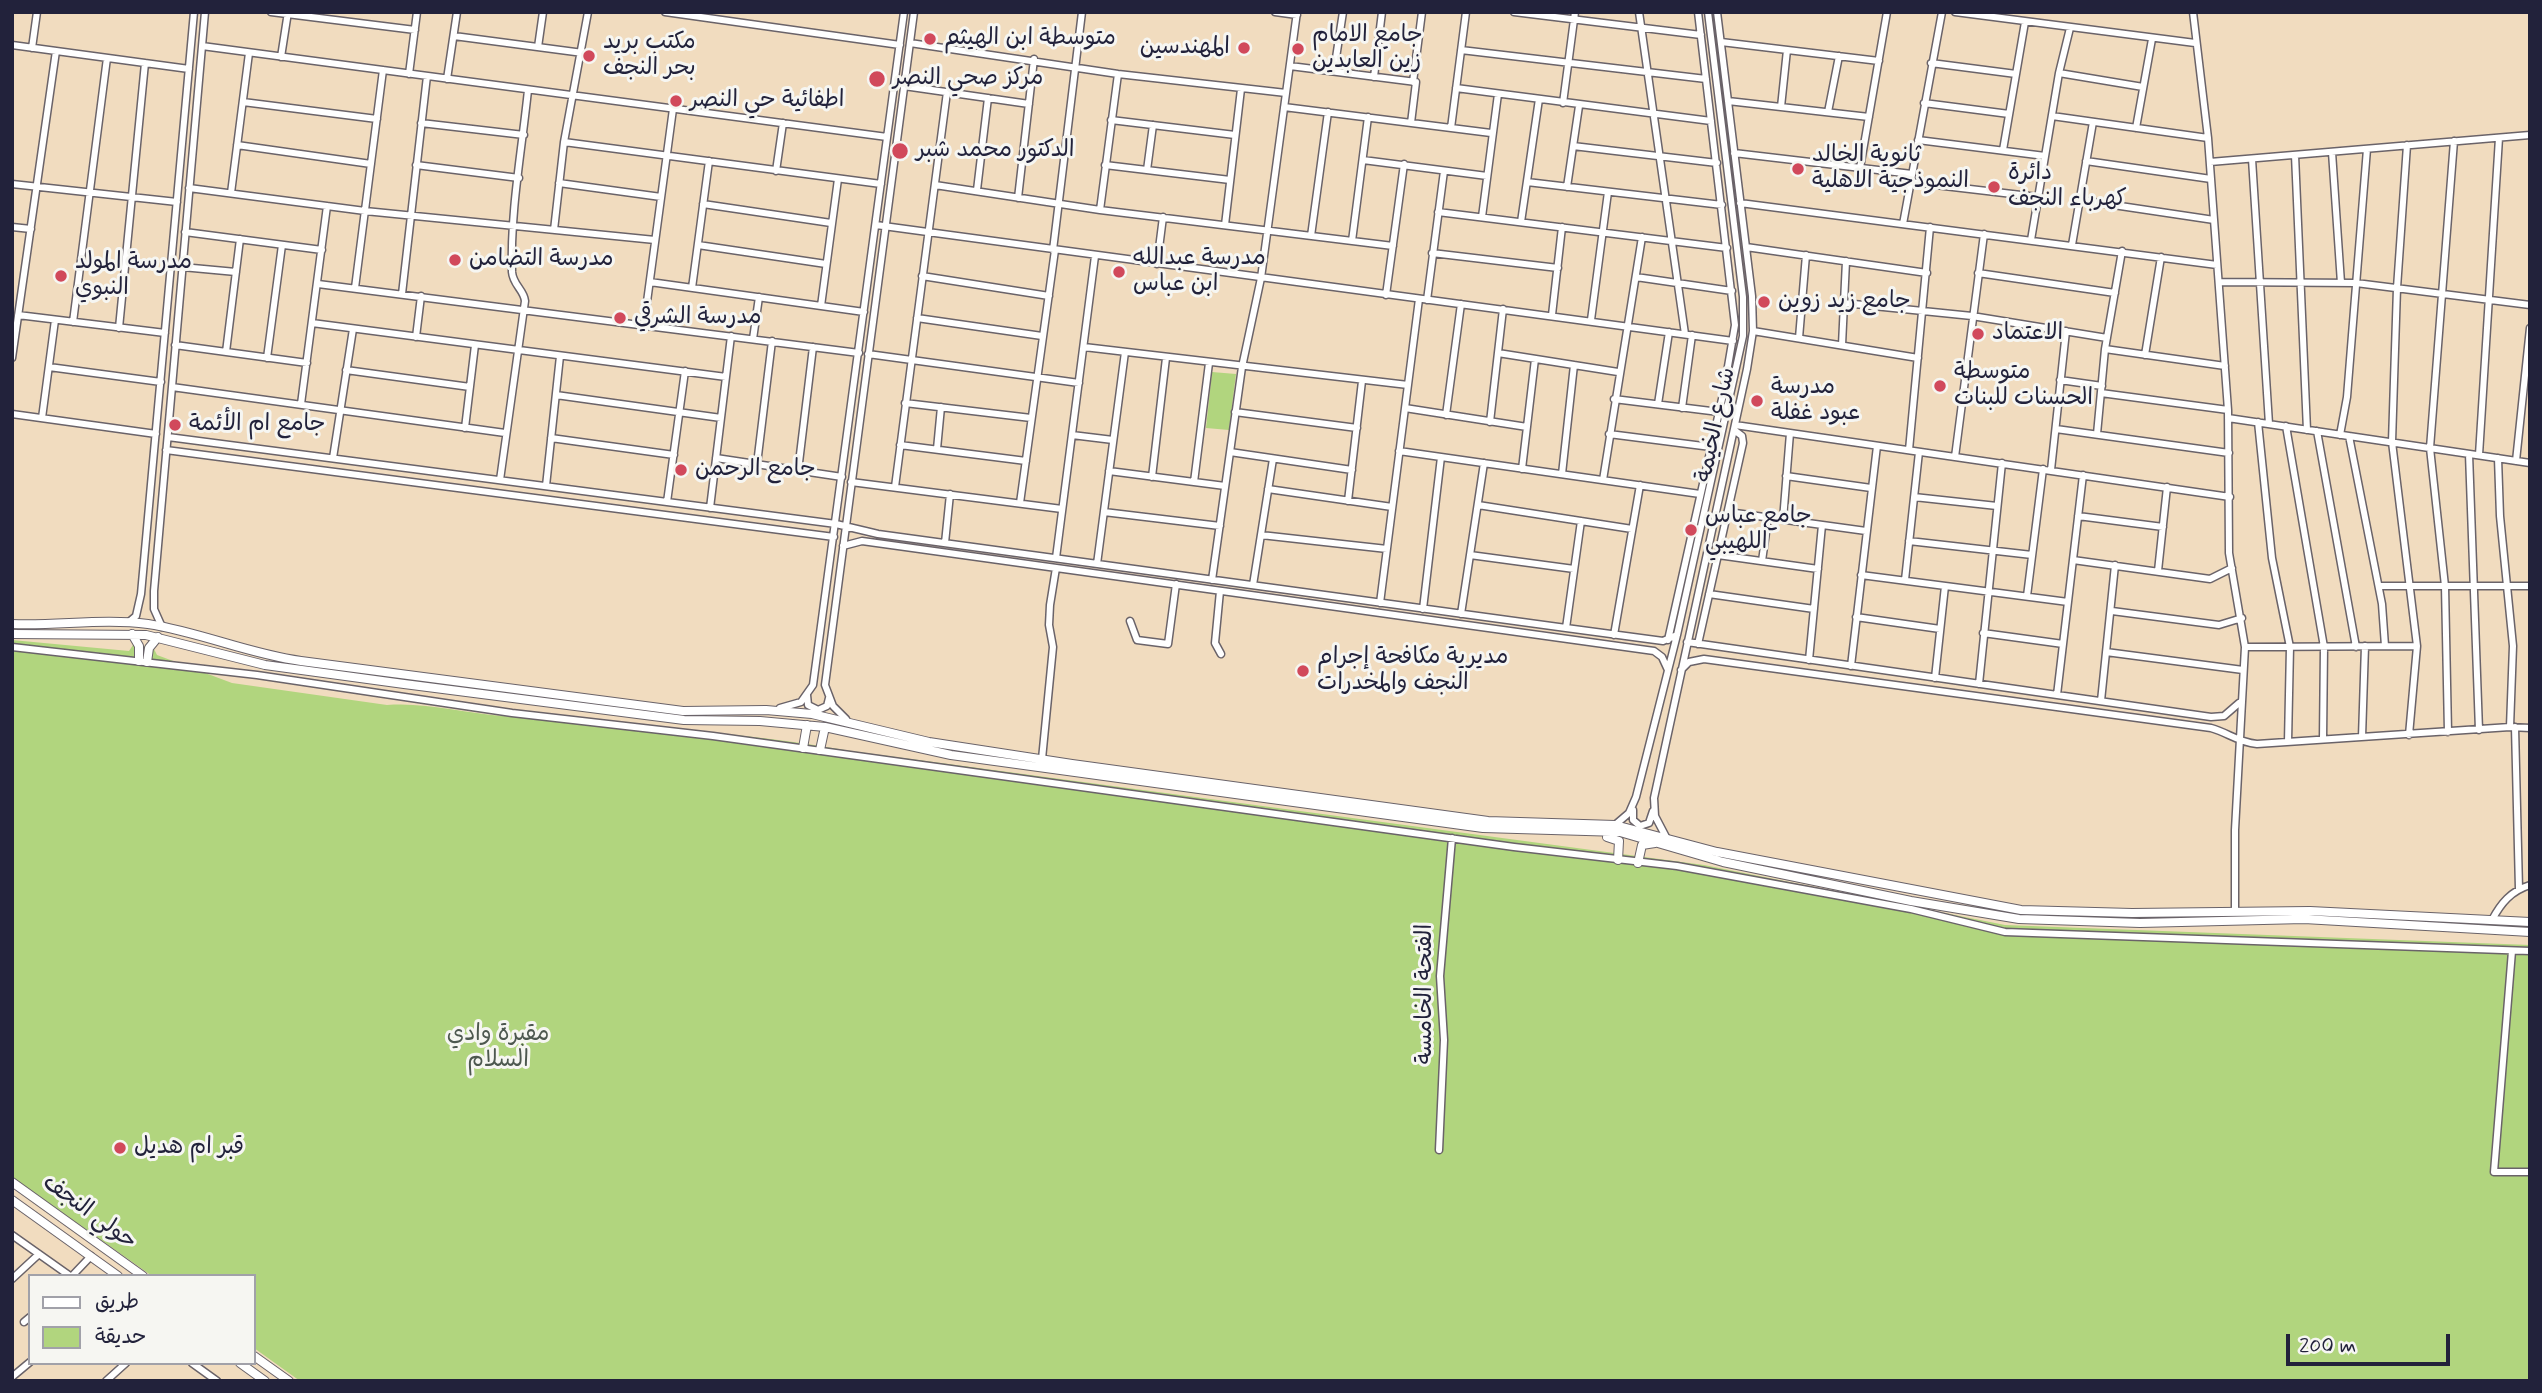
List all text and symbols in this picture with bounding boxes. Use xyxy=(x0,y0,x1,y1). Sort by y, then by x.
place label: جامع الامام زين العابدين xyxy=(1312,22,1423,76)
place label: متوسطة ابن الهيثم xyxy=(944,25,1116,53)
place label: مكتب بريد بحر النجف xyxy=(603,29,696,83)
marker: متوسطة ابن الهيثم xyxy=(922,31,938,47)
place label: المهندسين xyxy=(1140,34,1230,62)
marker: المهندسين xyxy=(1236,40,1252,56)
marker: جامع الامام زين العابدين xyxy=(1290,41,1306,57)
marker: مكتب بريد بحر النجف xyxy=(581,48,597,64)
place label: مركز صحي النصر xyxy=(893,65,1043,93)
marker: مركز صحي النصر xyxy=(867,69,887,89)
place label: اطفائية حي النصر xyxy=(690,87,844,115)
marker: اطفائية حي النصر xyxy=(668,93,684,109)
place label: الدكتور محمد شبر xyxy=(916,137,1074,165)
marker: الدكتور محمد شبر xyxy=(890,141,910,161)
place label: ثانوية الخالد النموذجية الاهلية xyxy=(1812,142,1969,196)
place label: دائرة كهرباء النجف xyxy=(2008,160,2127,214)
marker: ثانوية الخالد النموذجية الاهلية xyxy=(1790,161,1806,177)
marker: دائرة كهرباء النجف xyxy=(1986,179,2002,195)
place label: مدرسة عبدالله ابن عباس xyxy=(1133,245,1266,299)
place label: مدرسة التضامن xyxy=(469,246,613,274)
place label: مدرسة المولد النبوي xyxy=(75,249,192,303)
marker: مدرسة التضامن xyxy=(447,252,463,268)
marker: مدرسة عبدالله ابن عباس xyxy=(1111,264,1127,280)
marker: مدرسة المولد النبوي xyxy=(53,268,69,284)
place label: جامع زيد زوين xyxy=(1778,288,1911,316)
marker: جامع زيد زوين xyxy=(1756,294,1772,310)
place label: مدرسة الشرقي xyxy=(634,304,762,332)
marker: مدرسة الشرقي xyxy=(612,310,628,326)
place label: الاعتماد xyxy=(1992,320,2063,348)
marker: الاعتماد xyxy=(1970,326,1986,342)
place label: متوسطة الحسنات للبنات xyxy=(1954,359,2093,413)
street label: شارع الخيمة xyxy=(1691,365,1743,485)
place label: مدرسة عبود غفلة xyxy=(1771,374,1860,428)
marker: متوسطة الحسنات للبنات xyxy=(1932,378,1948,394)
marker: مدرسة عبود غفلة xyxy=(1749,393,1765,409)
place label: جامع ام الأئمة xyxy=(189,411,326,439)
marker: جامع ام الأئمة xyxy=(167,417,183,433)
place label: جامع الرحمن xyxy=(695,456,816,484)
marker: جامع الرحمن xyxy=(673,462,689,478)
place label: جامع عباس اللهيبي xyxy=(1705,503,1812,557)
marker: جامع عباس اللهيبي xyxy=(1683,522,1699,538)
place label: مديرية مكافحة إجرام النجف والمخدرات xyxy=(1317,644,1508,698)
marker: مديرية مكافحة إجرام النجف والمخدرات xyxy=(1295,663,1311,679)
street label: الفتحة الخامسة xyxy=(1412,924,1440,1064)
park label: مقبرة وادي السلام xyxy=(447,1021,549,1075)
place label: قبر ام هديل xyxy=(134,1134,244,1162)
marker: قبر ام هديل xyxy=(112,1140,128,1156)
street label: حولي النجف xyxy=(37,1170,141,1256)
legend xyxy=(28,1274,256,1365)
text: طريق xyxy=(95,1288,139,1316)
scale bar xyxy=(2290,1320,2454,1364)
text: حديقة xyxy=(95,1323,146,1351)
text: 200 m xyxy=(2299,1332,2356,1360)

